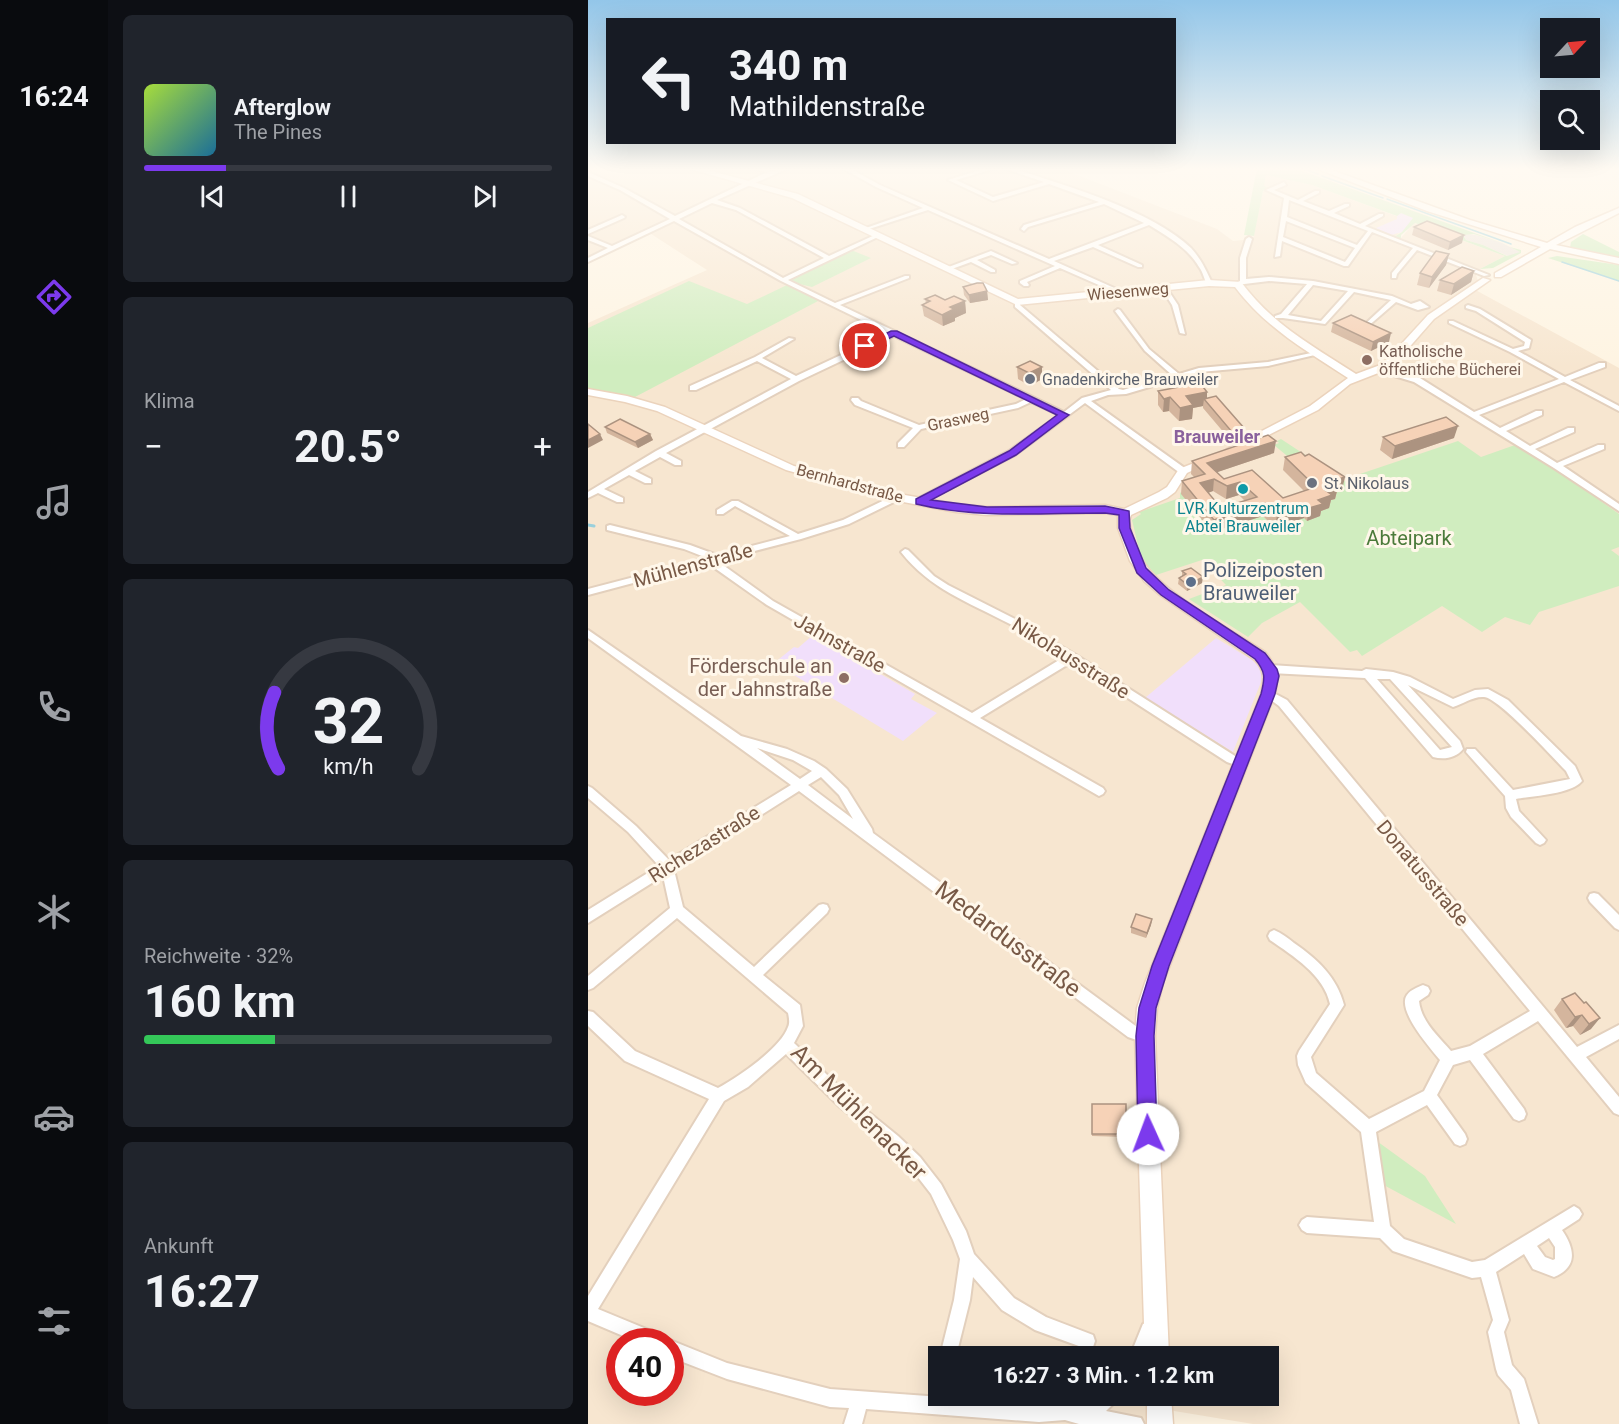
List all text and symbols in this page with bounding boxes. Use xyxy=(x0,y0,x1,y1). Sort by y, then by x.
north arrow xyxy=(1540,18,1600,78)
map controls xyxy=(1540,18,1600,150)
text: 340 m xyxy=(729,41,848,90)
icon: left xyxy=(630,42,708,120)
text: 16:24 xyxy=(19,81,89,113)
button: search xyxy=(1540,90,1600,150)
text: Mathildenstraße xyxy=(729,91,925,123)
text: Afterglow xyxy=(234,95,331,120)
text: The Pines xyxy=(234,120,322,144)
icon: previous xyxy=(196,180,229,213)
icon: pause xyxy=(332,180,365,213)
icon: next xyxy=(468,180,501,213)
icon: directions xyxy=(33,276,75,318)
street label: Wiesenweg xyxy=(1087,278,1170,305)
pin xyxy=(839,320,890,371)
icon: arrive xyxy=(848,329,881,362)
place label: Katholische öffentliche Bücherei xyxy=(1379,342,1521,379)
marker: Katholische öffentliche Bücherei xyxy=(1360,353,1374,367)
place label: Gnadenkirche Brauweiler xyxy=(1042,370,1219,389)
marker: Gnadenkirche Brauweiler xyxy=(1023,372,1037,386)
text: Klima xyxy=(144,389,195,413)
street label: Grasweg xyxy=(926,404,991,435)
text: 20.5° xyxy=(294,420,402,473)
district label: Brauweiler xyxy=(1174,426,1261,447)
text: − xyxy=(144,427,163,466)
text: + xyxy=(533,427,552,466)
street label: Bernhardstraße xyxy=(794,460,905,507)
place label: St. Nikolaus xyxy=(1324,474,1409,493)
marker: St. Nikolaus xyxy=(1305,476,1319,490)
icon: music xyxy=(33,481,75,523)
marker: LVR Kulturzentrum Abtei Brauweiler xyxy=(1236,482,1250,496)
place label: LVR Kulturzentrum Abtei Brauweiler xyxy=(1177,499,1309,536)
park label: Abteipark xyxy=(1366,526,1453,550)
street label: Mühlenstraße xyxy=(631,538,755,592)
place label: Polizeiposten Brauweiler xyxy=(1203,558,1323,605)
marker: Polizeiposten Brauweiler xyxy=(1184,575,1198,589)
street label: Jahnstraße xyxy=(790,608,890,678)
street label: Nikolausstraße xyxy=(1008,612,1134,704)
place label: Förderschule an der Jahnstraße xyxy=(689,654,832,701)
marker: Förderschule an der Jahnstraße xyxy=(837,671,851,685)
text: 32 xyxy=(312,685,384,758)
icon: phone xyxy=(33,686,75,728)
text: km/h xyxy=(323,754,373,779)
street label: Richezastraße xyxy=(644,800,764,888)
street label: Donatusstraße xyxy=(1372,815,1474,931)
street label: Medardusstraße xyxy=(930,875,1086,1003)
icon: climate xyxy=(33,891,75,933)
text: Reichweite · 32% xyxy=(144,944,293,968)
text: 160 km xyxy=(144,975,296,1028)
street label: Am Mühlenacker xyxy=(785,1038,933,1186)
icon: car xyxy=(33,1096,75,1138)
position arrow xyxy=(1116,1102,1180,1166)
text: Ankunft xyxy=(144,1234,214,1258)
text: 16:27 xyxy=(144,1265,260,1318)
icon: filters xyxy=(33,1300,75,1342)
speed limit sign: 40 xyxy=(606,1328,684,1406)
text: 16:27 · 3 Min. · 1.2 km xyxy=(993,1363,1214,1388)

